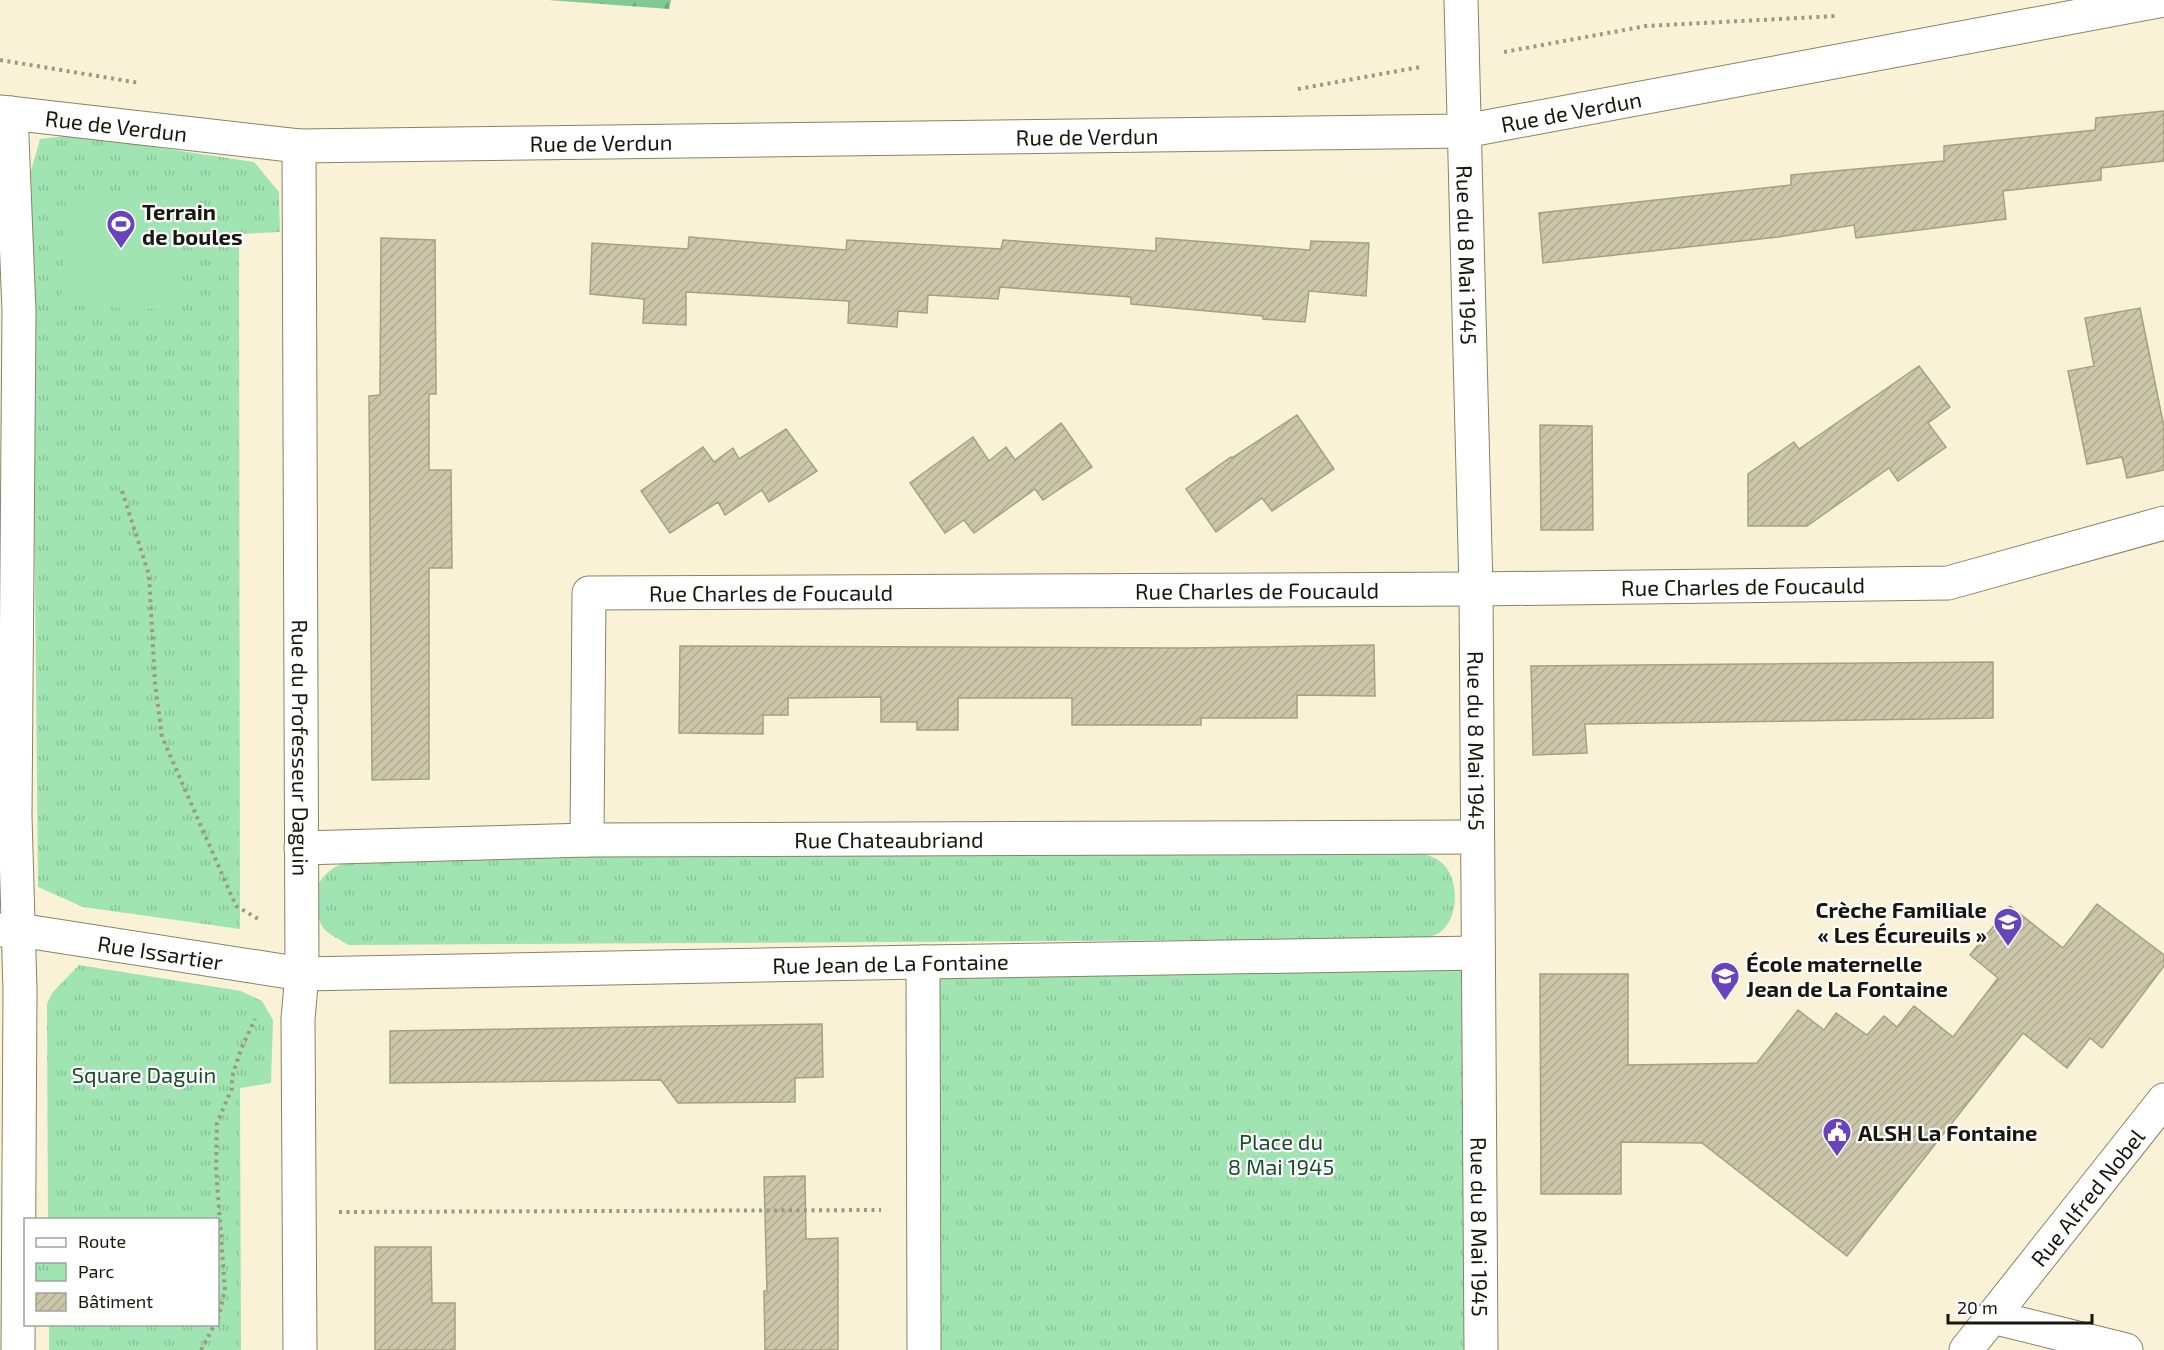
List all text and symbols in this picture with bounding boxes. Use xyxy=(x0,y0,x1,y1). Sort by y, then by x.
street label: Rue de Verdun xyxy=(1499,85,1644,137)
street label: Rue de Verdun xyxy=(44,104,189,146)
street label: Rue de Verdun xyxy=(1016,122,1159,150)
street label: Rue de Verdun xyxy=(530,128,673,156)
street label: Rue du 8 Mai 1945 xyxy=(1452,165,1483,345)
place label: Terrain de boules xyxy=(142,198,243,249)
sports icon: Terrain de boules xyxy=(105,208,137,250)
street label: Rue Charles de Foucauld xyxy=(1621,571,1865,600)
street label: Rue Charles de Foucauld xyxy=(1135,576,1379,604)
street label: Rue Charles de Foucauld xyxy=(649,579,893,606)
street label: Rue du Professeur Daguin xyxy=(288,620,315,876)
street label: Rue du 8 Mai 1945 xyxy=(1463,651,1491,831)
street label: Rue Chateaubriand xyxy=(794,826,984,852)
place label: Crèche Familiale « Les Écureuils » xyxy=(1816,896,1987,947)
school or university icon: Crèche Familiale « Les Écureuils » xyxy=(1992,906,2024,948)
street label: Rue Issartier xyxy=(96,929,225,975)
street label: Rue Jean de La Fontaine xyxy=(772,948,1009,978)
place label: École maternelle Jean de La Fontaine xyxy=(1746,950,1948,1001)
school or university icon: École maternelle Jean de La Fontaine xyxy=(1709,960,1741,1002)
park label: Square Daguin xyxy=(72,1061,216,1087)
public building icon: ALSH La Fontaine xyxy=(1821,1116,1853,1158)
place label: ALSH La Fontaine xyxy=(1858,1119,2037,1145)
street label: Rue Alfred Nobel xyxy=(2025,1123,2150,1271)
park label: Place du 8 Mai 1945 xyxy=(1228,1128,1334,1179)
street label: Rue du 8 Mai 1945 xyxy=(1467,1137,1494,1317)
legend xyxy=(24,1218,219,1326)
text: Route xyxy=(78,1230,126,1252)
text: Parc xyxy=(78,1260,114,1282)
scale bar xyxy=(1948,1287,2092,1325)
text: Bâtiment xyxy=(78,1290,153,1312)
text: 20 m xyxy=(1957,1296,1998,1318)

